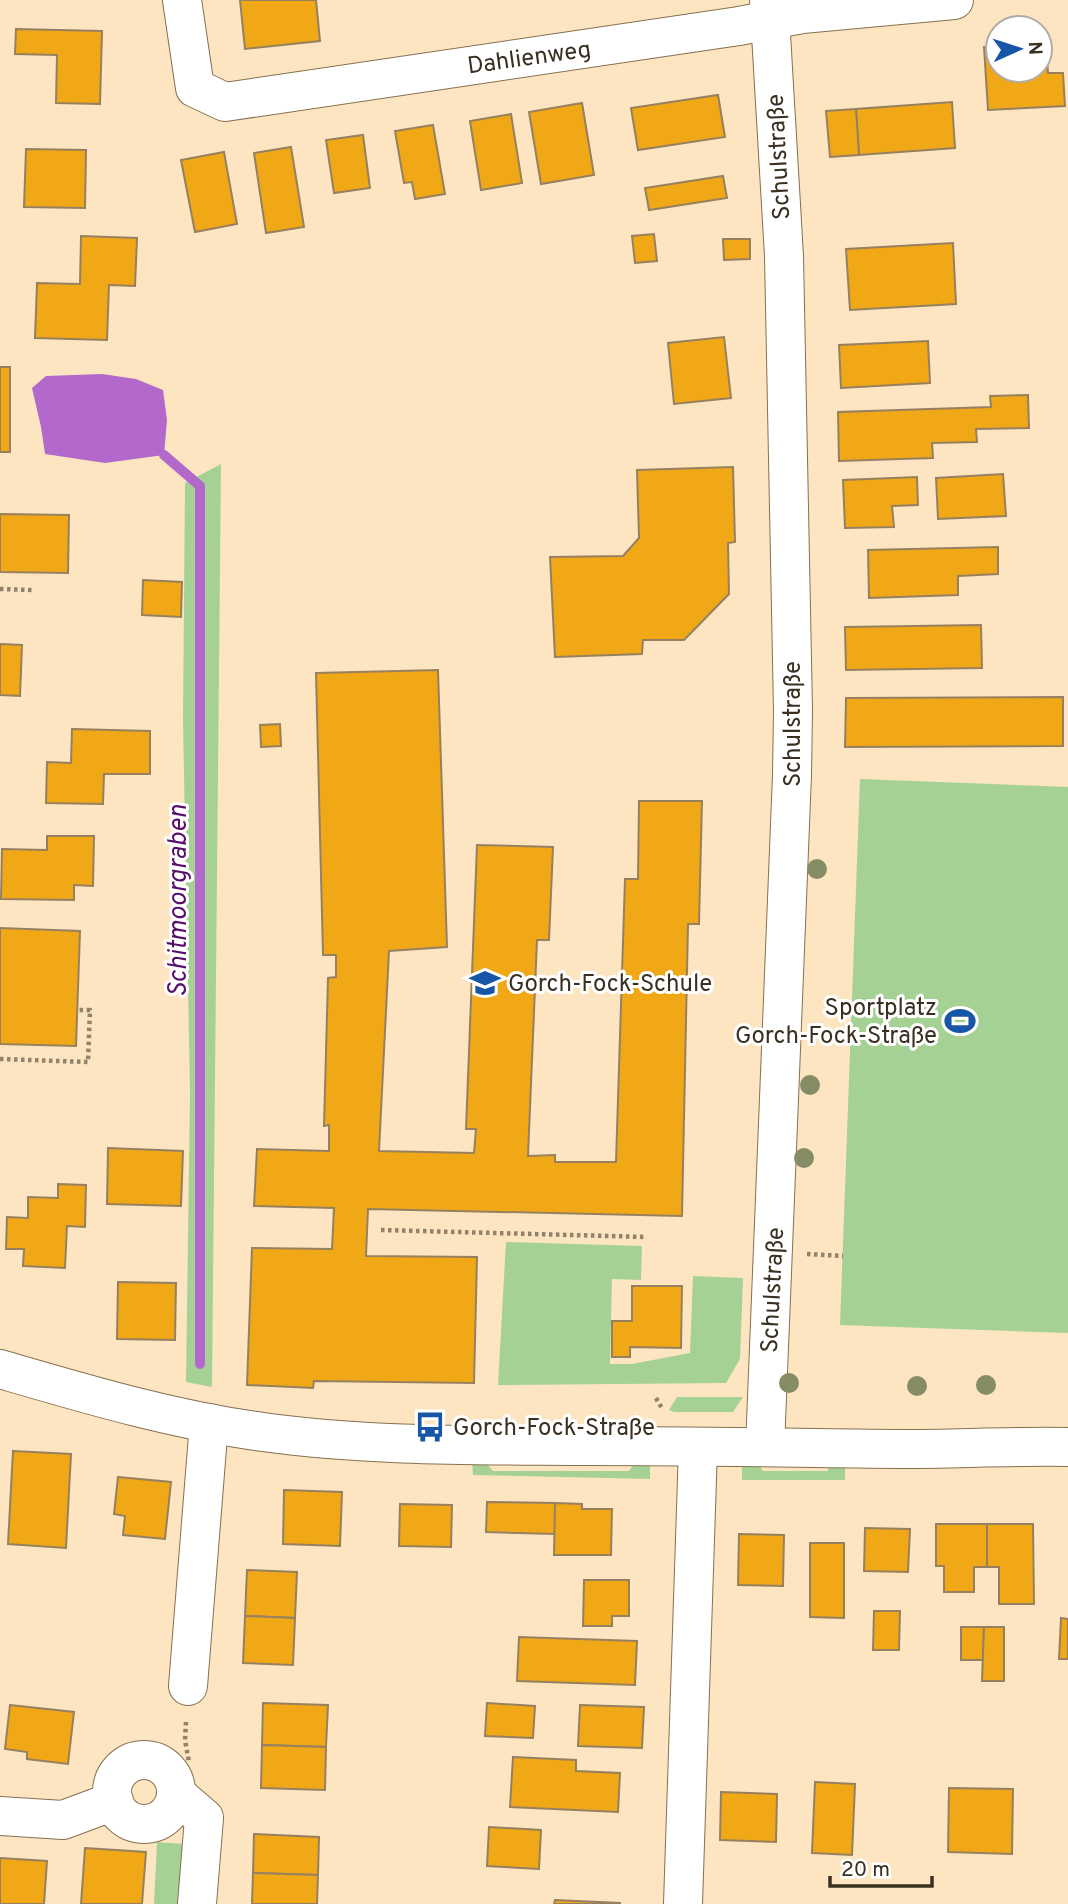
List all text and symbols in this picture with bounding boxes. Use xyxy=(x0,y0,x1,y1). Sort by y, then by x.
north arrow xyxy=(984,14,1054,84)
street label: Dahlienweg xyxy=(465,35,593,83)
text: N xyxy=(1022,41,1046,56)
street label: Schulstraße xyxy=(762,93,798,221)
street label: Schulstraße xyxy=(779,661,809,787)
water label: Schitmoorgraben xyxy=(163,805,196,997)
school or university icon: Gorch-Fock-Schule xyxy=(468,966,502,1000)
place label: Gorch-Fock-Schule xyxy=(508,970,712,1000)
place label: Sportplatz Gorch-Fock-Straße xyxy=(735,994,937,1052)
sports icon: Sportplatz Gorch-Fock-Straße xyxy=(943,1004,977,1038)
street label: Schulstraße xyxy=(756,1226,792,1354)
bus stop icon: Gorch-Fock-Straße xyxy=(413,1410,447,1444)
place label: Gorch-Fock-Straße xyxy=(453,1414,655,1444)
scale bar xyxy=(830,1844,932,1888)
text: 20 m xyxy=(841,1857,890,1884)

